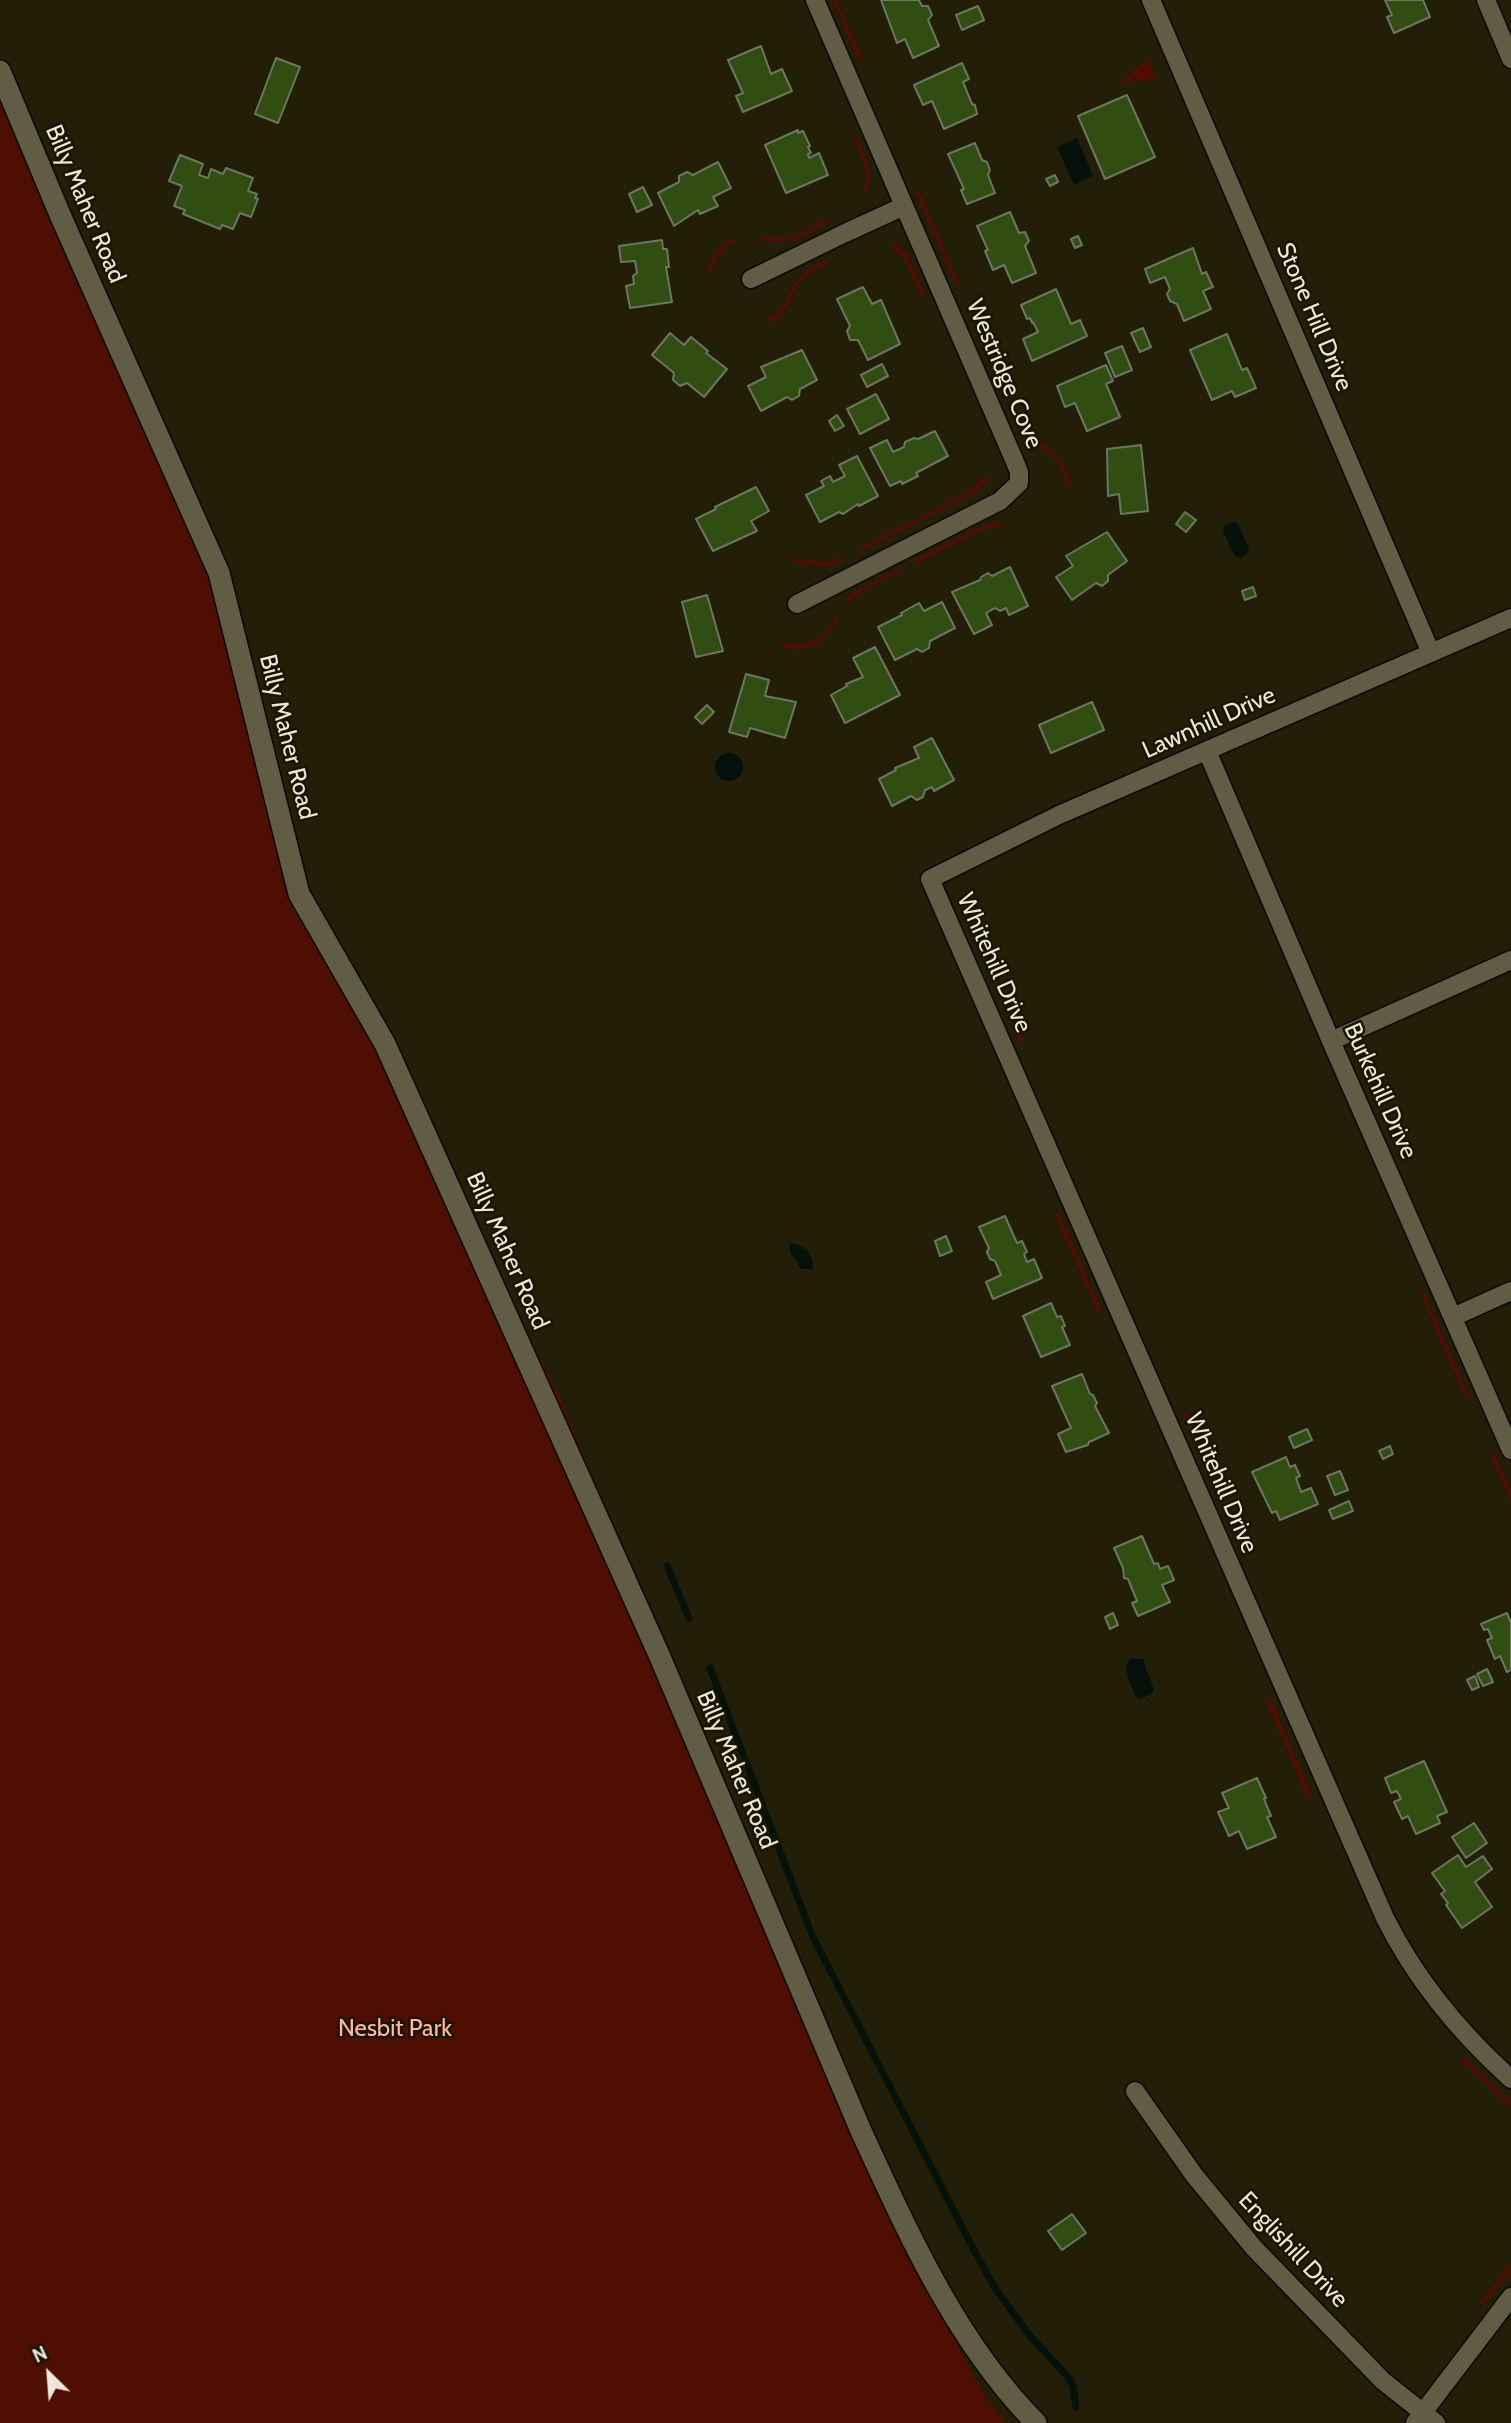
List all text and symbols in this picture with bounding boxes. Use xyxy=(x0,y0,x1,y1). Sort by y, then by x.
street label: Billy Maher Road xyxy=(39,121,131,287)
street label: Stone Hill Drive xyxy=(1270,239,1358,395)
street label: Westridge Cove xyxy=(960,295,1048,453)
street label: Billy Maher Road xyxy=(253,651,321,823)
street label: Lawnhill Drive xyxy=(1138,681,1280,765)
street label: Whitehill Drive xyxy=(950,889,1038,1037)
street label: Burkehill Drive xyxy=(1337,1019,1423,1163)
street label: Billy Maher Road xyxy=(459,1168,555,1334)
street label: Whitehill Drive xyxy=(1178,1408,1264,1558)
street label: Billy Maher Road xyxy=(690,1687,782,1853)
park label: Nesbit Park xyxy=(338,2015,452,2043)
street label: Englishill Drive xyxy=(1232,2186,1354,2314)
north arrow xyxy=(14,2339,84,2409)
text: N xyxy=(29,2341,51,2368)

